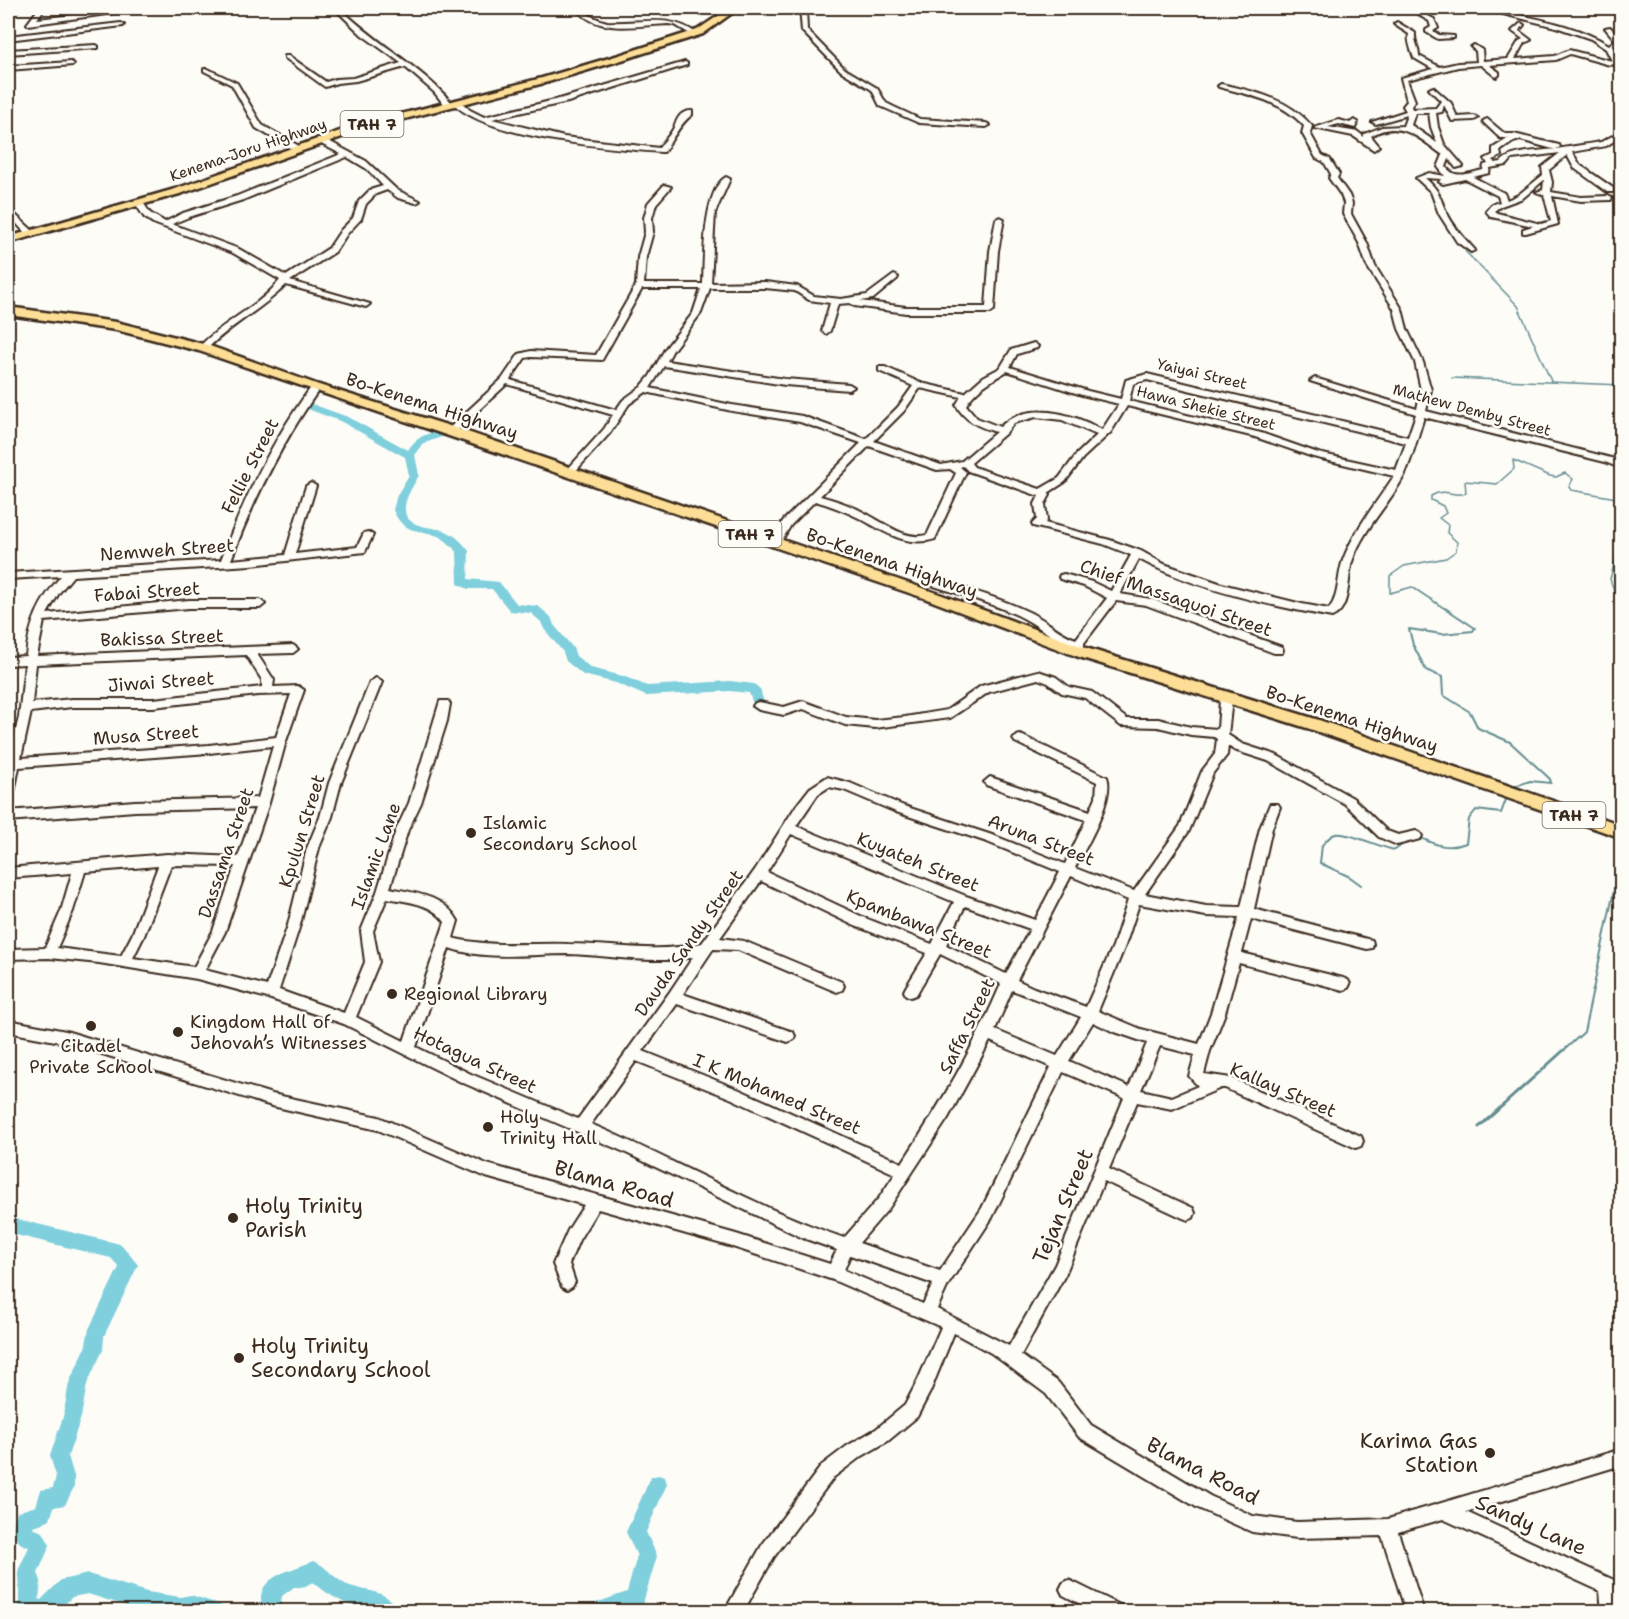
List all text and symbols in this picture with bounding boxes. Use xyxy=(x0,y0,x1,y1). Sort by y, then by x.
road number: TAH 7 xyxy=(340,111,404,137)
street label: Kenema-Joru Highway xyxy=(167,114,329,186)
street label: Yaiyai Street xyxy=(1155,354,1249,394)
street label: Bo-Kenema Highway xyxy=(343,367,521,445)
street label: Mathew Demby Street xyxy=(1391,379,1553,441)
street label: Hawa Shekie Street xyxy=(1134,381,1278,435)
street label: Fellie Street xyxy=(216,414,284,518)
road number: TAH 7 xyxy=(718,521,782,547)
street label: Bo-Kenema Highway xyxy=(803,522,981,604)
street label: Nemweh Street xyxy=(99,533,235,567)
street label: Chief Massaquoi Street xyxy=(1077,554,1275,642)
street label: Fabai Street xyxy=(93,576,201,608)
street label: Bakissa Street xyxy=(100,624,224,652)
street label: Jiwai Street xyxy=(107,666,215,698)
street label: Bo-Kenema Highway xyxy=(1263,680,1441,758)
street label: Musa Street xyxy=(92,719,200,751)
street label: Kpulun Street xyxy=(273,771,331,891)
street label: Dassama Street xyxy=(192,784,260,922)
street label: Islamic Lane xyxy=(346,799,406,913)
road number: TAH 7 xyxy=(1542,802,1606,828)
street label: Aruna Street xyxy=(984,809,1098,871)
place label: Islamic Secondary School xyxy=(483,811,637,856)
marker: Islamic Secondary School xyxy=(464,826,478,840)
street label: Kuyateh Street xyxy=(853,827,983,898)
street label: Dauda Sandy Street xyxy=(629,865,749,1021)
street label: Kpambawa Street xyxy=(843,884,995,964)
street label: Saffa Street xyxy=(934,974,1001,1078)
place label: Regional Library xyxy=(404,982,548,1006)
marker: Regional Library xyxy=(385,987,399,1001)
place label: Kingdom Hall of Jehovah’s Witnesses xyxy=(190,1010,367,1055)
marker: Citadel Private School xyxy=(84,1019,98,1033)
street label: Hotagua Street xyxy=(409,1021,541,1099)
marker: Kingdom Hall of Jehovah’s Witnesses xyxy=(171,1025,185,1039)
place label: Citadel Private School xyxy=(29,1034,153,1079)
street label: I K Mohamed Street xyxy=(690,1048,865,1140)
street label: Kallay Street xyxy=(1226,1057,1340,1123)
place label: Holy Trinity Hall xyxy=(500,1105,597,1150)
marker: Holy Trinity Hall xyxy=(481,1120,495,1134)
street label: Tejan Street xyxy=(1026,1144,1100,1268)
street label: Blama Road xyxy=(551,1154,677,1214)
place label: Holy Trinity Parish xyxy=(245,1192,363,1244)
marker: Holy Trinity Parish xyxy=(226,1211,240,1225)
place label: Holy Trinity Secondary School xyxy=(251,1332,431,1384)
marker: Holy Trinity Secondary School xyxy=(232,1351,246,1365)
place label: Karima Gas Station xyxy=(1360,1427,1478,1479)
street label: Blama Road xyxy=(1142,1431,1264,1511)
marker: Karima Gas Station xyxy=(1483,1446,1497,1460)
street label: Sandy Lane xyxy=(1471,1488,1591,1562)

